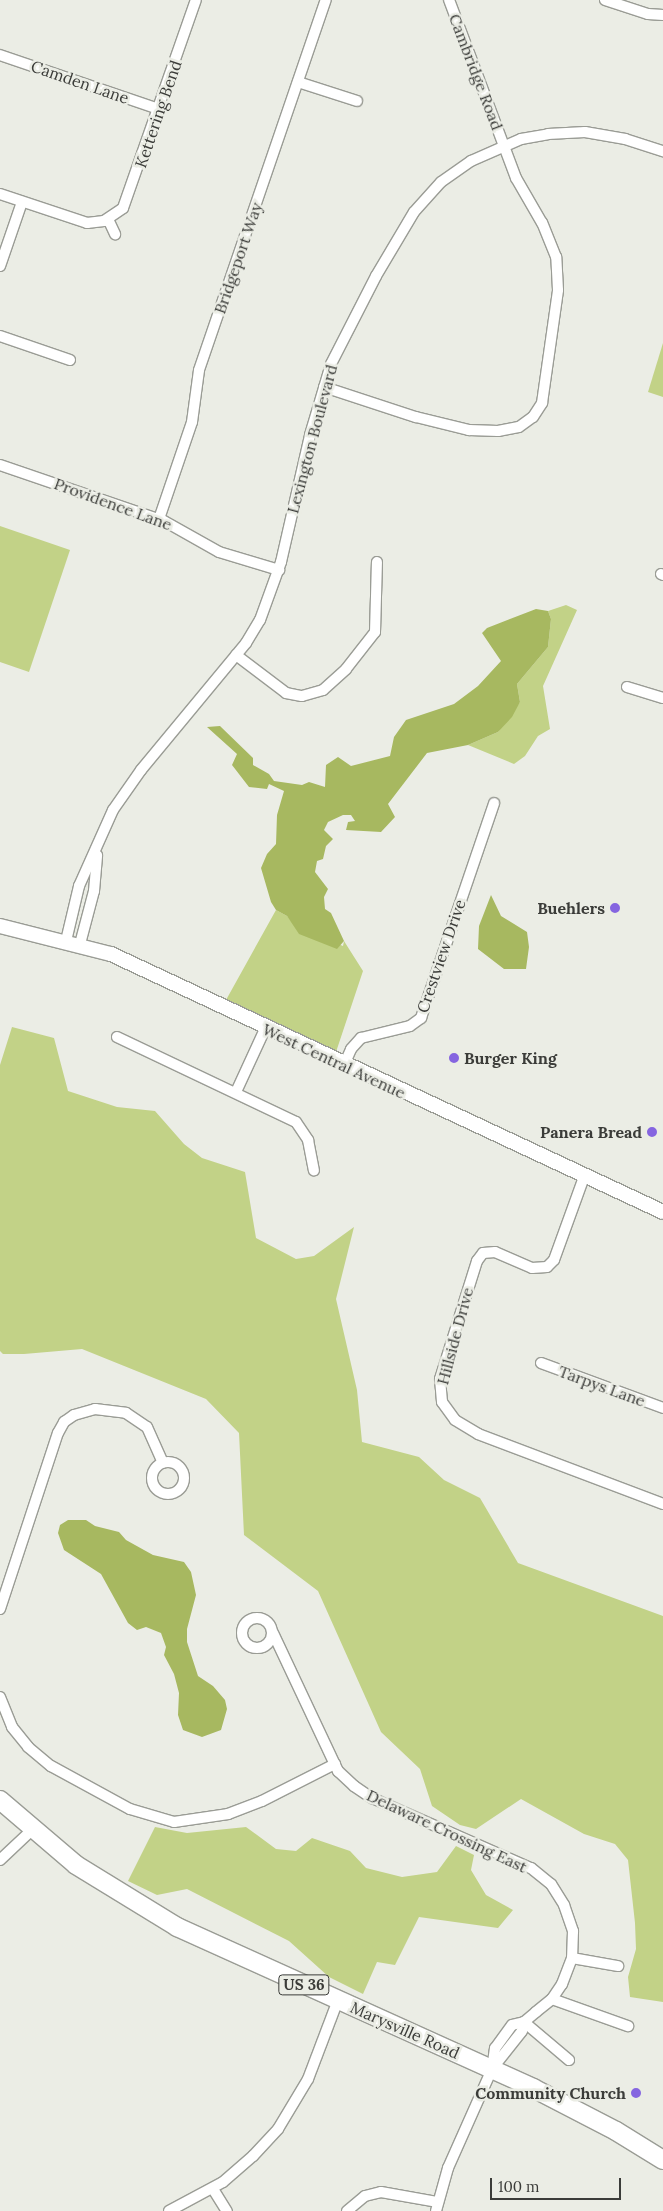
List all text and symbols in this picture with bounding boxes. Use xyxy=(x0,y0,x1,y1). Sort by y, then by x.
street label: Cambridge Road xyxy=(445,11,507,133)
street label: Camden Lane xyxy=(29,56,131,108)
street label: Kettering Bend xyxy=(131,58,185,170)
street label: Bridgeport Way xyxy=(210,200,266,316)
street label: Lexington Boulevard xyxy=(283,363,341,515)
street label: Providence Lane xyxy=(52,474,174,534)
street label: Crestview Drive xyxy=(413,897,469,1015)
place label: Buehlers xyxy=(537,898,605,918)
marker: Buehlers xyxy=(609,902,621,914)
street label: West Central Avenue xyxy=(260,1019,408,1103)
place label: Burger King xyxy=(464,1048,557,1068)
marker: Burger King xyxy=(448,1052,460,1064)
place label: Panera Bread xyxy=(540,1122,642,1142)
marker: Panera Bread xyxy=(646,1126,658,1138)
street label: Hillside Drive xyxy=(433,1285,477,1387)
street label: Tarpys Lane xyxy=(556,1361,648,1411)
street label: Delaware Crossing East xyxy=(364,1785,530,1877)
road number: US 36 xyxy=(278,1972,330,1998)
street label: Marysville Road xyxy=(348,1997,462,2063)
place label: Community Church xyxy=(475,2083,626,2103)
marker: Community Church xyxy=(630,2087,642,2099)
scale bar xyxy=(493,2168,624,2200)
text: 100 m xyxy=(498,2177,539,2196)

